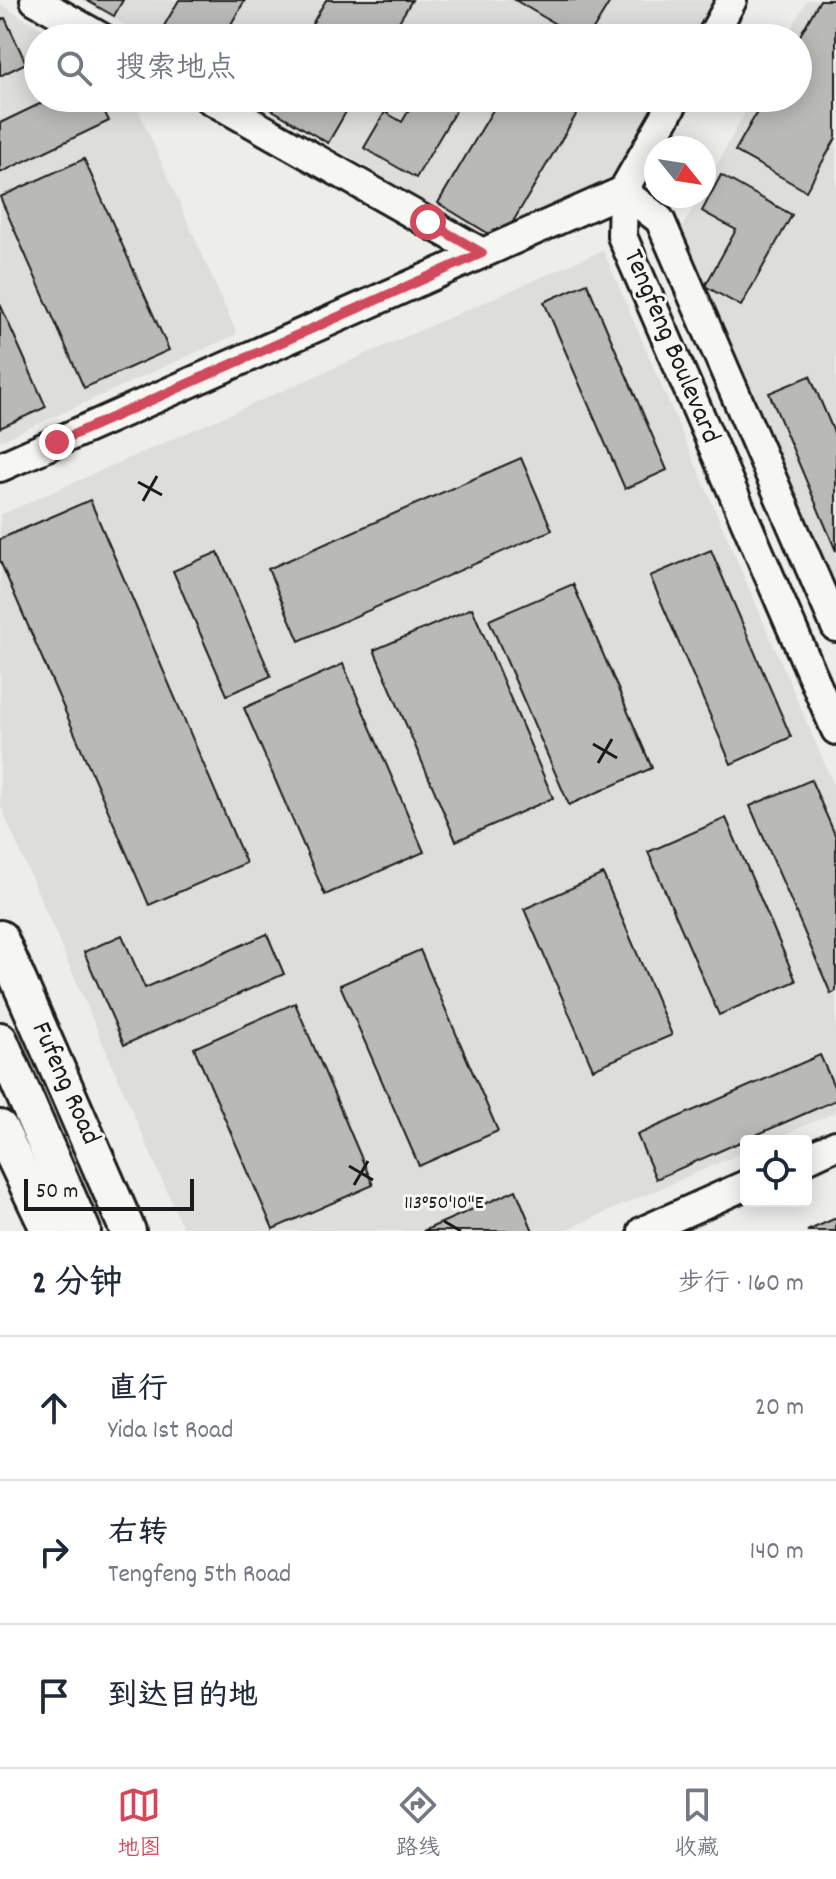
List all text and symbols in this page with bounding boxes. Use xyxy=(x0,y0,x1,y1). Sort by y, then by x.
search box xyxy=(24,24,812,112)
icon: search xyxy=(52,46,96,90)
text: 搜索地点 xyxy=(116,49,236,92)
north arrow xyxy=(644,136,716,208)
route start xyxy=(410,204,446,240)
street label: Tengfeng Boulevard xyxy=(611,244,729,450)
route end xyxy=(39,424,75,460)
street label: Fufeng Road xyxy=(19,1016,109,1152)
map controls xyxy=(740,1135,812,1207)
button: locate xyxy=(740,1135,812,1207)
scale bar xyxy=(24,1175,194,1211)
text: 50 m xyxy=(36,1177,78,1208)
text: 113°50'10"E xyxy=(404,1190,484,1218)
text: 2 分钟 xyxy=(32,1261,123,1310)
text: 步行 · 160 m xyxy=(678,1266,804,1303)
text: 直行 xyxy=(108,1370,168,1413)
icon: ahead xyxy=(32,1386,76,1430)
text: 20 m xyxy=(755,1390,804,1427)
text: Yida 1st Road xyxy=(108,1413,233,1450)
text: 右转 xyxy=(108,1514,168,1557)
icon: right xyxy=(32,1530,76,1574)
text: 140 m xyxy=(750,1534,804,1571)
text: Tengfeng 5th Road xyxy=(108,1557,291,1594)
icon: arrive xyxy=(32,1674,76,1718)
text: 到达目的地 xyxy=(108,1677,258,1720)
tab: 地图 xyxy=(117,1783,161,1865)
tab: 路线 xyxy=(396,1783,440,1865)
tab: 收藏 xyxy=(675,1783,719,1865)

